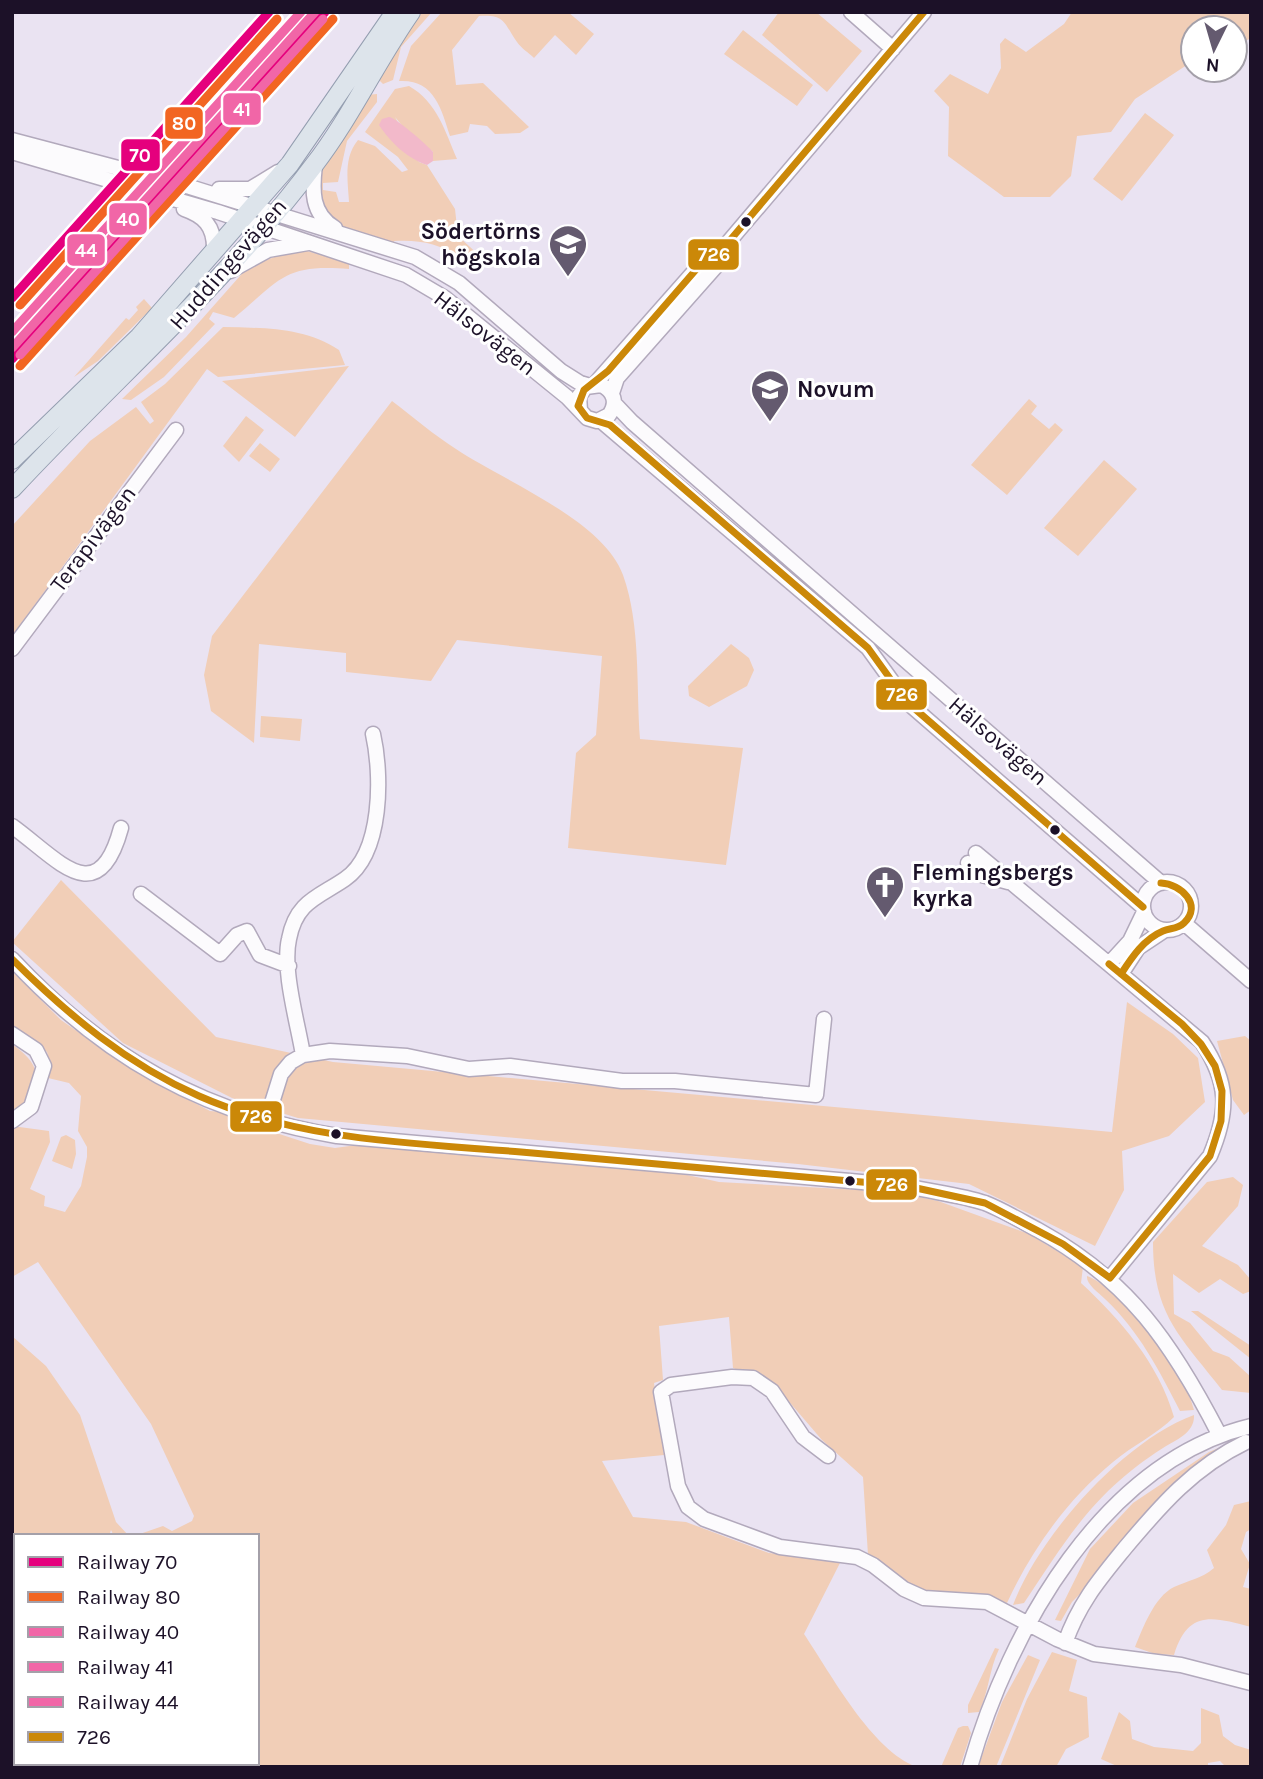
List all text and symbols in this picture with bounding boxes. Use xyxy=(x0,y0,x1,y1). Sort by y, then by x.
north arrow xyxy=(1179,14,1249,84)
text: N xyxy=(1205,53,1220,76)
line badge: 41 xyxy=(222,92,262,126)
text: 41 xyxy=(233,99,251,121)
line badge: 80 xyxy=(164,106,204,140)
text: 80 xyxy=(172,113,196,135)
line badge: 70 xyxy=(120,138,161,172)
text: 70 xyxy=(129,145,151,167)
street label: Huddingevägen xyxy=(164,193,292,335)
line badge: 40 xyxy=(108,202,148,236)
text: 40 xyxy=(116,209,140,231)
unlabelled marker xyxy=(739,215,753,229)
place label: Södertörns högskola xyxy=(420,218,541,271)
school or university icon: Södertörns högskola xyxy=(547,223,589,278)
line badge: 44 xyxy=(66,233,106,267)
line badge: 726 xyxy=(687,238,740,271)
text: 44 xyxy=(75,240,98,262)
text: 726 xyxy=(698,244,730,266)
street label: Hälsovägen xyxy=(429,285,541,381)
school or university icon: Novum xyxy=(749,368,791,423)
place label: Novum xyxy=(797,376,875,403)
street label: Terapivägen xyxy=(44,481,142,597)
line badge: 726 xyxy=(875,678,928,711)
text: 726 xyxy=(886,684,918,706)
street label: Hälsovägen xyxy=(943,691,1053,791)
unlabelled marker xyxy=(1048,823,1062,837)
place label: Flemingsbergs kyrka xyxy=(912,859,1074,912)
church icon: Flemingsbergs kyrka xyxy=(864,864,906,919)
line badge: 726 xyxy=(229,1100,283,1133)
text: 726 xyxy=(240,1106,272,1128)
unlabelled marker xyxy=(329,1127,343,1141)
line badge: 726 xyxy=(865,1168,918,1201)
unlabelled marker xyxy=(843,1174,857,1188)
text: 726 xyxy=(876,1174,908,1196)
legend xyxy=(14,1534,259,1765)
text: Railway 70 xyxy=(77,1550,177,1574)
text: Railway 80 xyxy=(77,1585,180,1609)
text: Railway 40 xyxy=(77,1620,179,1644)
text: Railway 41 xyxy=(77,1655,174,1679)
text: Railway 44 xyxy=(77,1690,179,1714)
text: 726 xyxy=(77,1725,111,1749)

